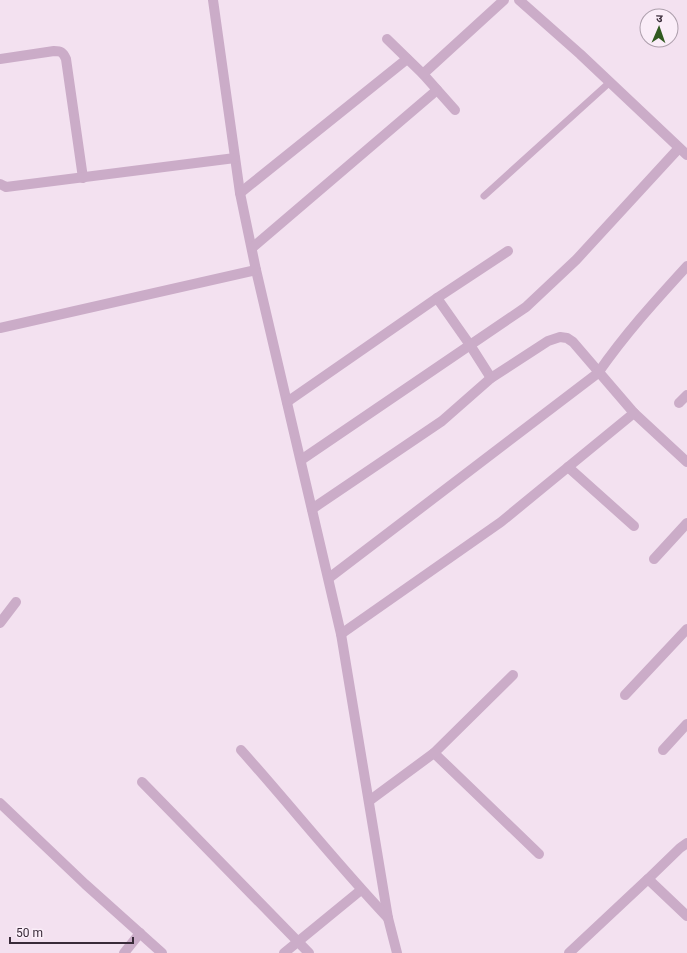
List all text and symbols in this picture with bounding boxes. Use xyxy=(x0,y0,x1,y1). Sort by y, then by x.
north arrow xyxy=(639,8,679,48)
text: उ xyxy=(656,12,663,25)
scale bar xyxy=(10,919,133,945)
text: 50 m xyxy=(16,926,43,940)

